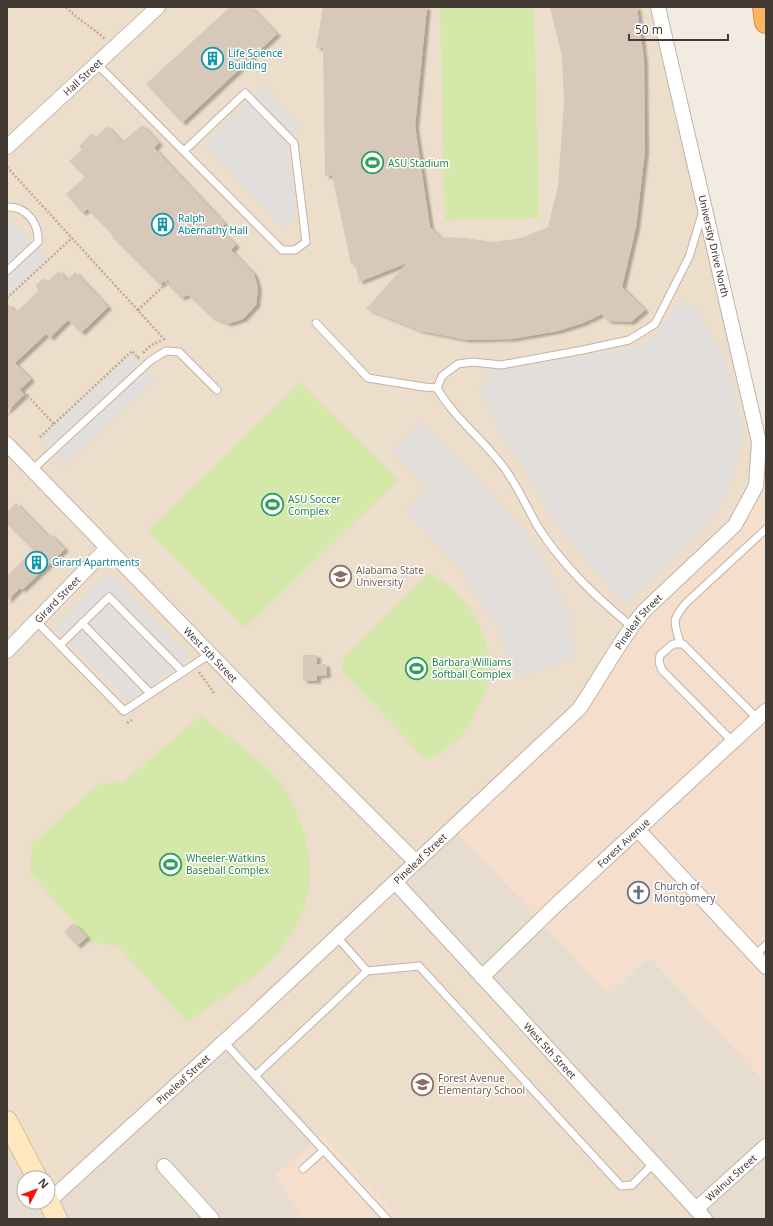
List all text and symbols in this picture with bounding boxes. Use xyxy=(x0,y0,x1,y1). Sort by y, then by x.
scale bar xyxy=(629,16,728,42)
text: 50 m xyxy=(635,21,663,38)
building icon: Life Science Building xyxy=(199,46,225,72)
place label: Life Science Building xyxy=(228,46,283,72)
street label: Hall Street xyxy=(60,55,105,99)
sports icon: ASU Stadium xyxy=(360,150,386,176)
place label: ASU Stadium xyxy=(388,156,449,170)
street label: University Drive North xyxy=(695,194,733,298)
building icon: Ralph Abernathy Hall xyxy=(150,211,176,237)
place label: Ralph Abernathy Hall xyxy=(178,211,248,237)
sports icon: ASU Soccer Complex xyxy=(260,492,286,518)
place label: ASU Soccer Complex xyxy=(288,492,341,518)
building icon: Girard Apartments xyxy=(23,549,49,575)
place label: Girard Apartments xyxy=(52,555,140,569)
school or university icon: Alabama State University xyxy=(328,563,354,589)
place label: Alabama State University xyxy=(356,563,424,589)
street label: Girard Street xyxy=(31,573,83,626)
street label: Pineleaf Street xyxy=(611,590,665,652)
street label: West 5th Street xyxy=(181,624,241,686)
sports icon: Barbara Williams Softball Complex xyxy=(403,655,429,681)
place label: Barbara Williams Softball Complex xyxy=(432,655,512,681)
street label: Forest Avenue xyxy=(594,815,653,871)
street label: Pineleaf Street xyxy=(390,830,450,887)
sports icon: Wheeler-Watkins Baseball Complex xyxy=(157,851,183,877)
place label: Wheeler-Watkins Baseball Complex xyxy=(186,851,270,877)
church icon: Church of Montgomery xyxy=(625,879,651,905)
place label: Church of Montgomery xyxy=(654,879,716,905)
street label: West 5th Street xyxy=(521,1019,580,1082)
street label: Pineleaf Street xyxy=(153,1051,213,1107)
school or university icon: Forest Avenue Elementary School xyxy=(409,1071,435,1097)
place label: Forest Avenue Elementary School xyxy=(438,1071,525,1097)
street label: Walnut Street xyxy=(703,1151,760,1204)
north arrow xyxy=(16,1170,56,1210)
text: N xyxy=(35,1175,52,1191)

